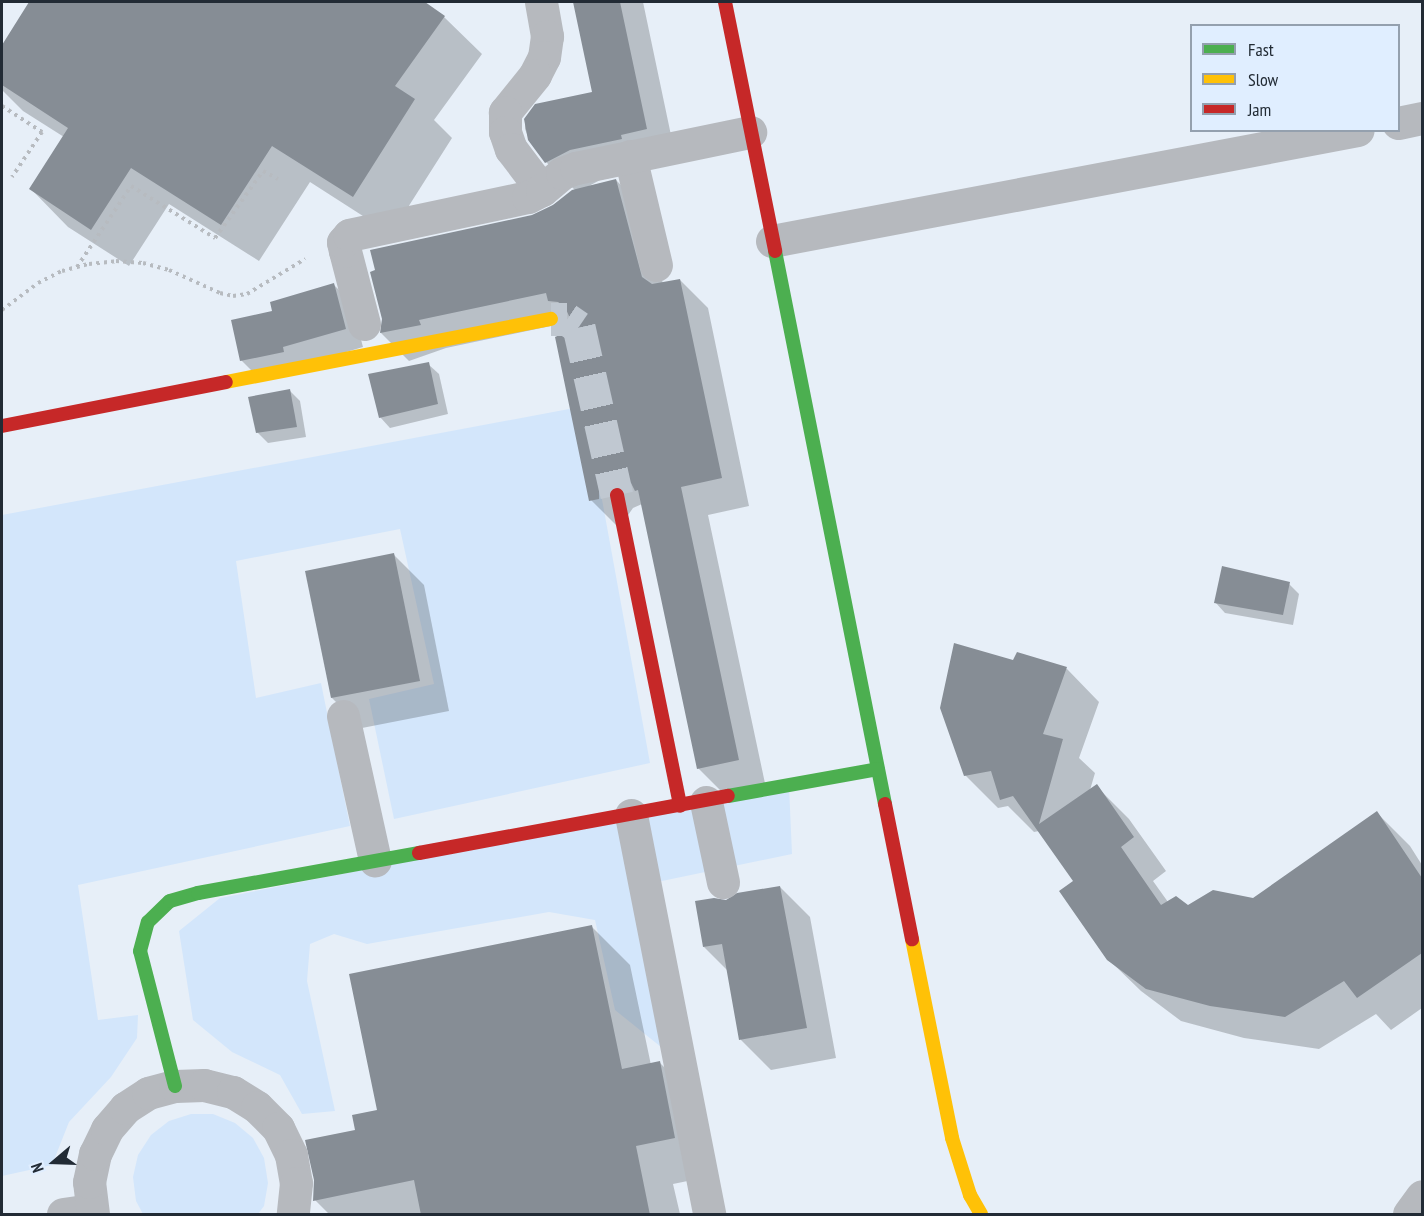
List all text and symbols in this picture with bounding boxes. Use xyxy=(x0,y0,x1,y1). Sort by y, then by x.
legend xyxy=(1190,24,1400,132)
text: Fast xyxy=(1248,38,1274,61)
text: Slow xyxy=(1248,68,1278,91)
text: Jam xyxy=(1248,98,1271,121)
north arrow xyxy=(24,1132,84,1192)
text: N xyxy=(26,1161,48,1175)

